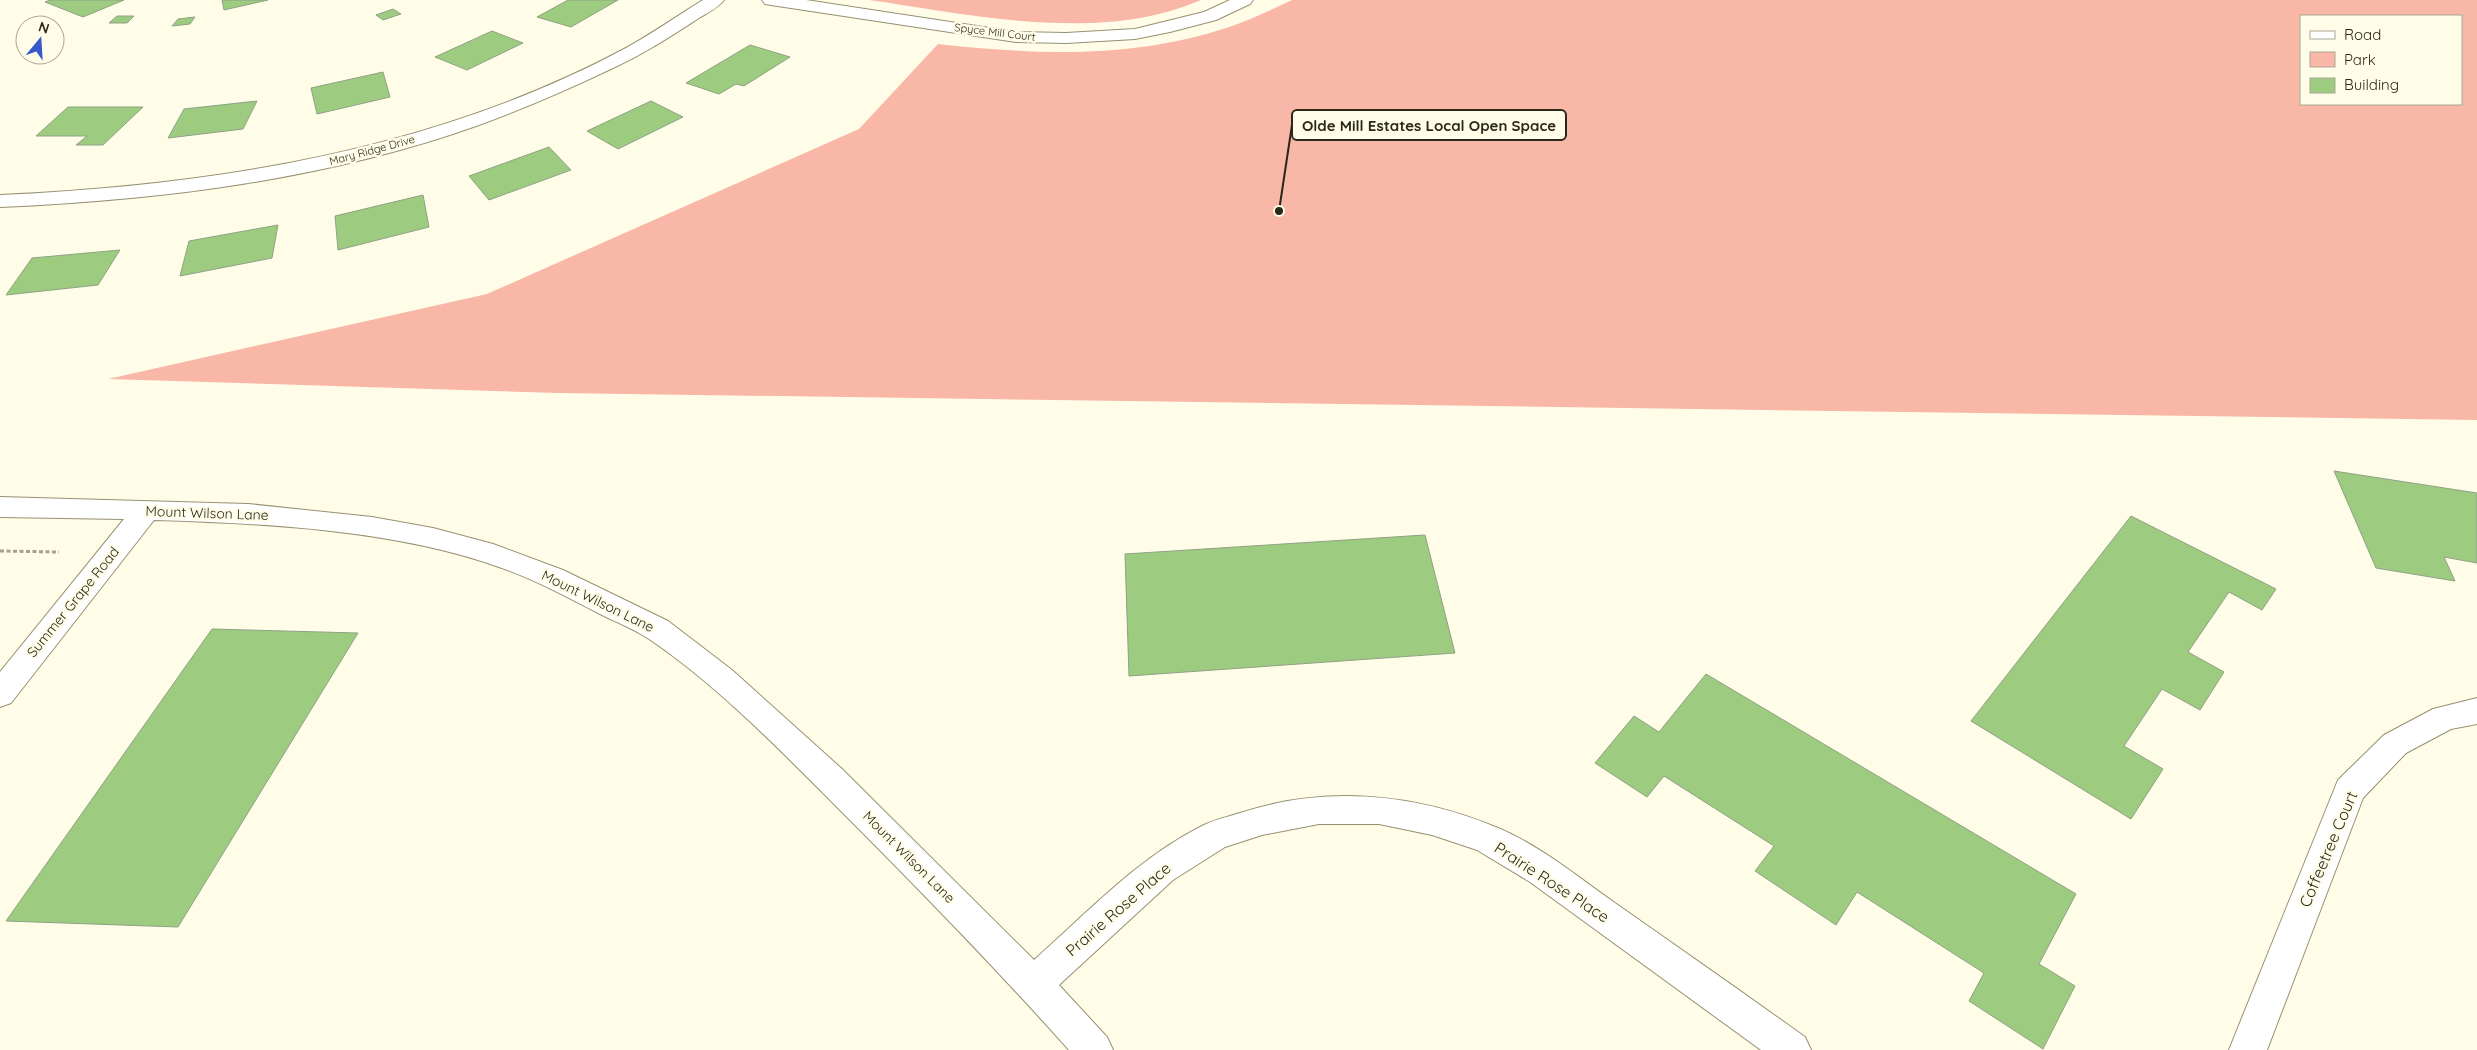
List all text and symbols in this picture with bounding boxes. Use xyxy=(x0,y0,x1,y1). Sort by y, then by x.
north arrow xyxy=(15,15,65,65)
legend xyxy=(2300,15,2462,105)
text: N xyxy=(36,17,52,38)
street label: Spyce Mill Court xyxy=(954,20,1037,44)
text: Road xyxy=(2344,25,2381,44)
text: Park xyxy=(2344,50,2376,69)
text: Building xyxy=(2344,75,2399,94)
callout: Olde Mill Estates Local Open Space xyxy=(1292,110,1566,140)
text: Olde Mill Estates Local Open Space xyxy=(1302,116,1556,135)
street label: Mary Ridge Drive xyxy=(328,132,416,168)
street label: Mount Wilson Lane xyxy=(145,502,269,524)
street label: Summer Grape Road xyxy=(23,543,123,661)
street label: Mount Wilson Lane xyxy=(539,566,657,636)
street label: Coffeetree Court xyxy=(2295,788,2361,910)
street label: Mount Wilson Lane xyxy=(859,807,959,907)
street label: Prairie Rose Place xyxy=(1491,837,1613,927)
street label: Prairie Rose Place xyxy=(1061,858,1175,960)

